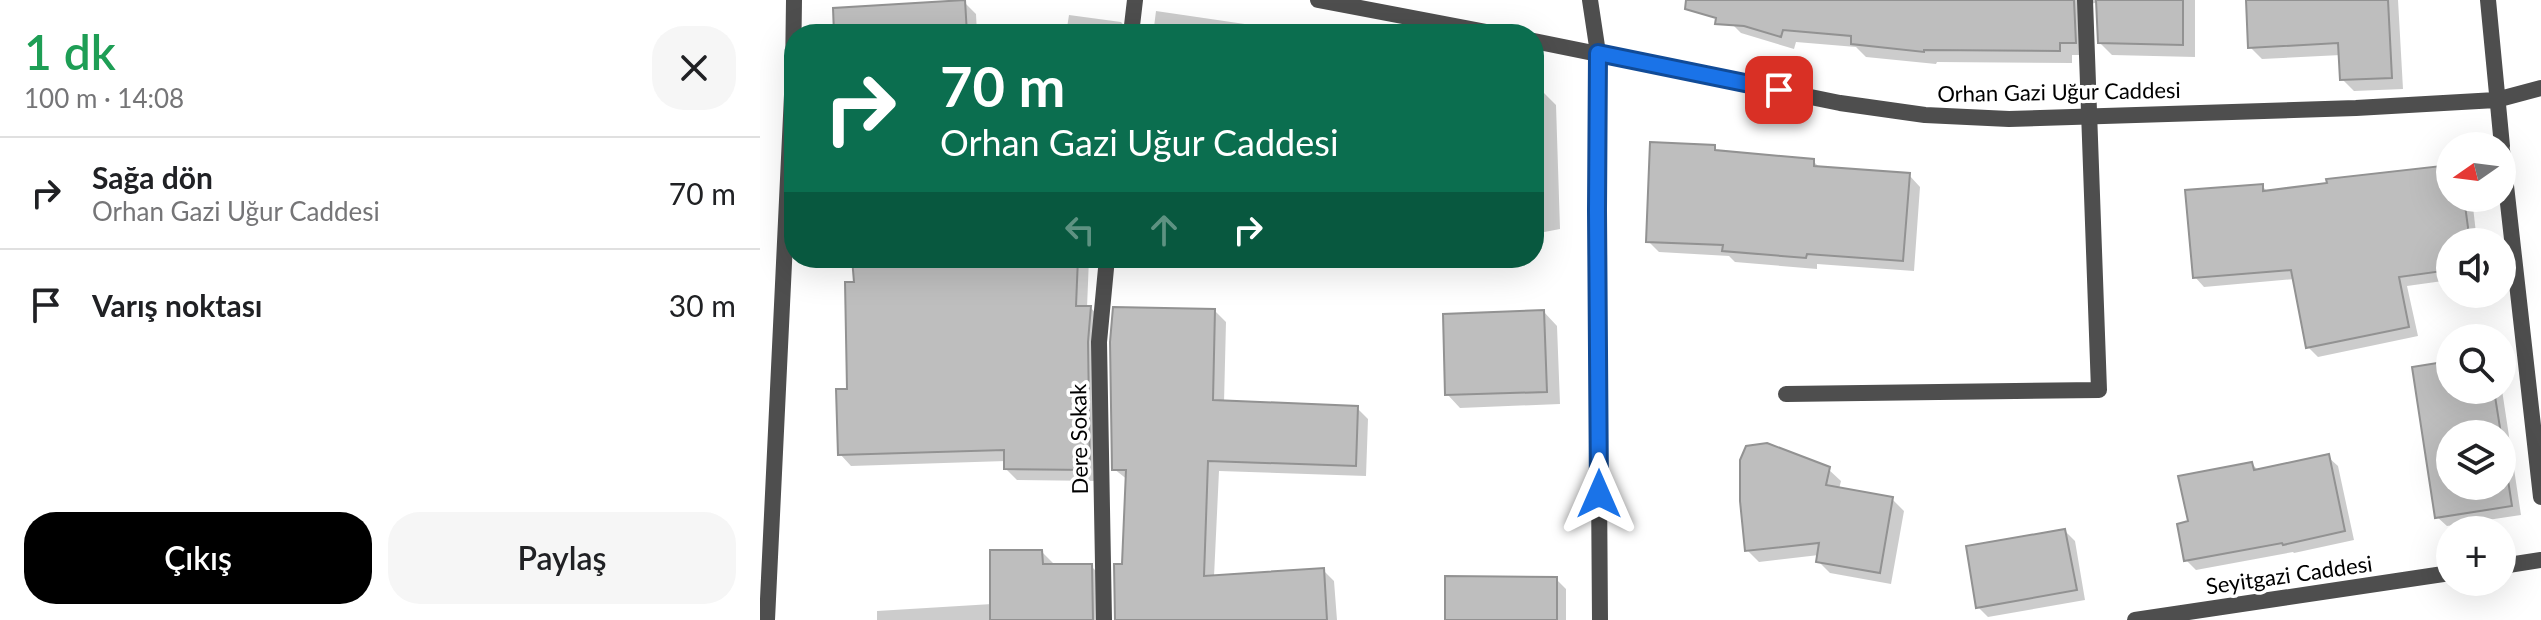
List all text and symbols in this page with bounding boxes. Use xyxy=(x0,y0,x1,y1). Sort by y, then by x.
text: 1 dk xyxy=(24,23,116,80)
button: close xyxy=(652,26,736,110)
text: 70 m xyxy=(940,52,1065,119)
icon: right xyxy=(808,56,912,160)
pin xyxy=(1745,56,1813,124)
icon: arrive xyxy=(1757,68,1801,112)
street label: Orhan Gazi Uğur Caddesi xyxy=(1937,76,2181,107)
text: 100 m · 14:08 xyxy=(24,82,184,114)
text: Orhan Gazi Uğur Caddesi xyxy=(940,120,1339,164)
north arrow xyxy=(2436,132,2516,212)
map controls xyxy=(2436,132,2516,596)
text: Sağa dön xyxy=(92,159,213,195)
icon: right xyxy=(24,171,68,215)
text: 70 m xyxy=(669,175,736,211)
text: Orhan Gazi Uğur Caddesi xyxy=(92,195,380,227)
icon: left xyxy=(1058,208,1102,252)
icon: ahead xyxy=(1142,208,1186,252)
icon: right xyxy=(1226,208,1270,252)
button: sound xyxy=(2436,228,2516,308)
icon: arrive xyxy=(24,283,68,327)
text: Varış noktası xyxy=(92,287,263,323)
text: 30 m xyxy=(669,287,736,323)
button: search xyxy=(2436,324,2516,404)
street label: Dere Sokak xyxy=(1064,383,1093,495)
button: layers xyxy=(2436,420,2516,500)
position arrow xyxy=(1557,452,1641,536)
button: Çıkış xyxy=(24,512,372,604)
button: Paylaş xyxy=(388,512,736,604)
button: + xyxy=(2436,516,2516,596)
street label: Seyitgazi Caddesi xyxy=(2204,549,2374,600)

